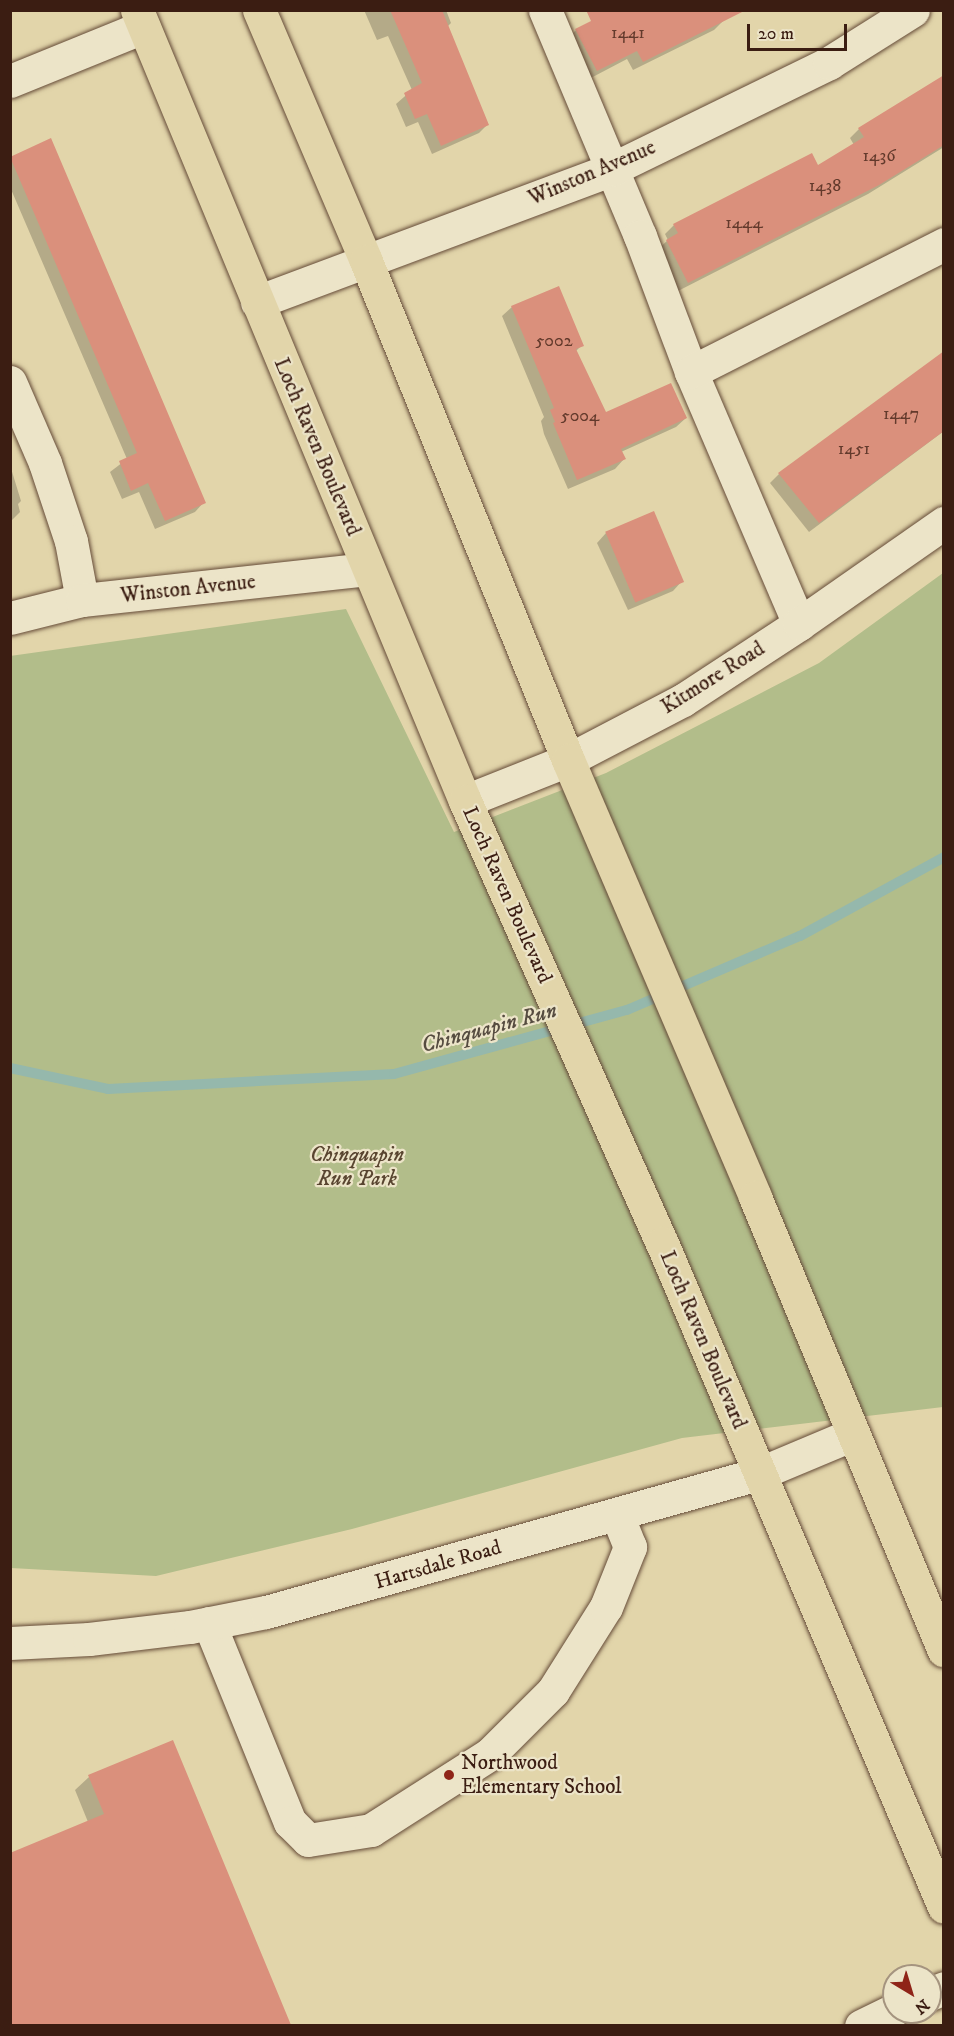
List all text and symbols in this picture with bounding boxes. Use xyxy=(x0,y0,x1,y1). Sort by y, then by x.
scale bar xyxy=(750,12,850,50)
house number: 1441 xyxy=(611,22,645,44)
text: 20 m xyxy=(758,23,794,45)
street label: Winston Avenue xyxy=(525,135,659,211)
house number: 1436 xyxy=(862,145,896,167)
house number: 1438 xyxy=(809,175,841,197)
house number: 1444 xyxy=(725,212,763,234)
house number: 5002 xyxy=(535,330,573,352)
street label: Loch Raven Boulevard xyxy=(268,354,366,540)
house number: 1447 xyxy=(883,403,919,425)
house number: 5004 xyxy=(561,405,599,427)
house number: 1451 xyxy=(838,438,870,460)
street label: Winston Avenue xyxy=(119,569,257,609)
street label: Kitmore Road xyxy=(657,636,769,720)
street label: Loch Raven Boulevard xyxy=(457,803,557,987)
water label: Chinquapin Run xyxy=(418,997,560,1059)
park label: Chinquapin Run Park xyxy=(310,1142,404,1192)
street label: Loch Raven Boulevard xyxy=(654,1247,752,1433)
street label: Hartsdale Road xyxy=(372,1535,504,1595)
place label: Northwood Elementary School xyxy=(461,1750,622,1800)
marker: Northwood Elementary School xyxy=(442,1768,456,1782)
north arrow xyxy=(882,1964,942,2024)
text: N xyxy=(911,1995,933,2019)

